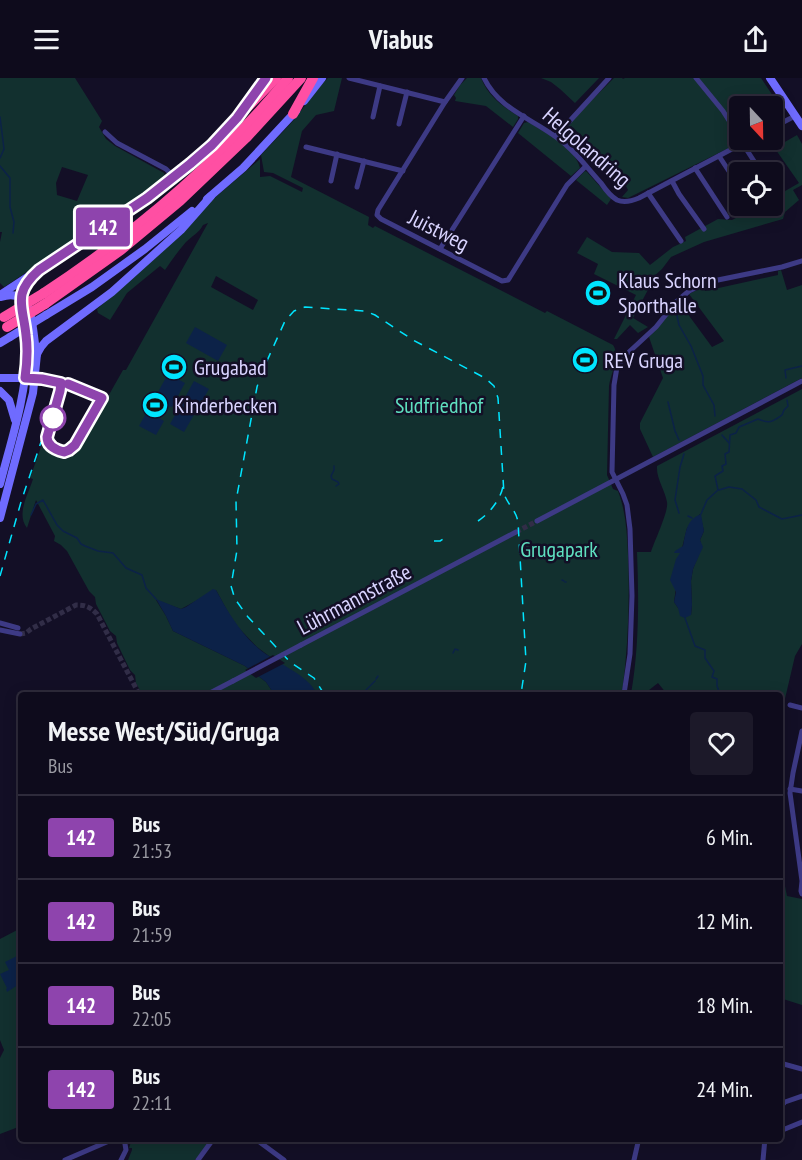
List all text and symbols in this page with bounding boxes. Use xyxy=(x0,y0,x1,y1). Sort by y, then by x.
text: Viabus xyxy=(369,22,433,56)
icon: menu xyxy=(30,23,63,56)
icon: share xyxy=(739,23,772,56)
north arrow xyxy=(729,96,783,150)
map controls xyxy=(729,96,783,216)
street label: Helgolandring xyxy=(537,101,637,193)
button: locate xyxy=(729,162,783,216)
street label: Juistweg xyxy=(403,202,474,257)
line badge: 142 xyxy=(68,208,138,246)
text: 142 xyxy=(88,214,118,241)
place label: Klaus Schorn Sporthalle xyxy=(618,266,717,319)
sports icon: Klaus Schorn Sporthalle xyxy=(583,278,613,308)
sports icon: REV Gruga xyxy=(570,345,600,375)
place label: REV Gruga xyxy=(604,346,683,374)
sports icon: Grugabad xyxy=(159,352,189,382)
place label: Grugabad xyxy=(194,353,267,381)
sports icon: Kinderbecken xyxy=(140,390,170,420)
place label: Kinderbecken xyxy=(174,391,277,419)
park label: Südfriedhof xyxy=(395,391,484,419)
unlabelled marker xyxy=(40,405,66,431)
park label: Grugapark xyxy=(520,535,598,563)
street label: Lührmannstraße xyxy=(292,557,416,641)
text: Messe West/Süd/Gruga xyxy=(48,712,280,749)
button: heart xyxy=(690,712,753,775)
text: Bus xyxy=(48,753,73,779)
text: Bus xyxy=(132,810,160,838)
text: 6 Min. xyxy=(706,823,753,851)
text: 142 xyxy=(66,824,96,851)
text: 21:53 xyxy=(132,838,172,864)
text: Bus xyxy=(132,894,160,922)
text: 12 Min. xyxy=(696,907,753,935)
text: 142 xyxy=(66,908,96,935)
text: 21:59 xyxy=(132,922,172,948)
text: Bus xyxy=(132,978,160,1006)
text: 18 Min. xyxy=(696,991,753,1019)
text: 142 xyxy=(66,992,96,1019)
text: 22:05 xyxy=(132,1006,172,1032)
text: Bus xyxy=(132,1062,160,1090)
text: 24 Min. xyxy=(696,1075,753,1103)
text: 142 xyxy=(66,1076,96,1103)
text: 22:11 xyxy=(132,1090,172,1116)

